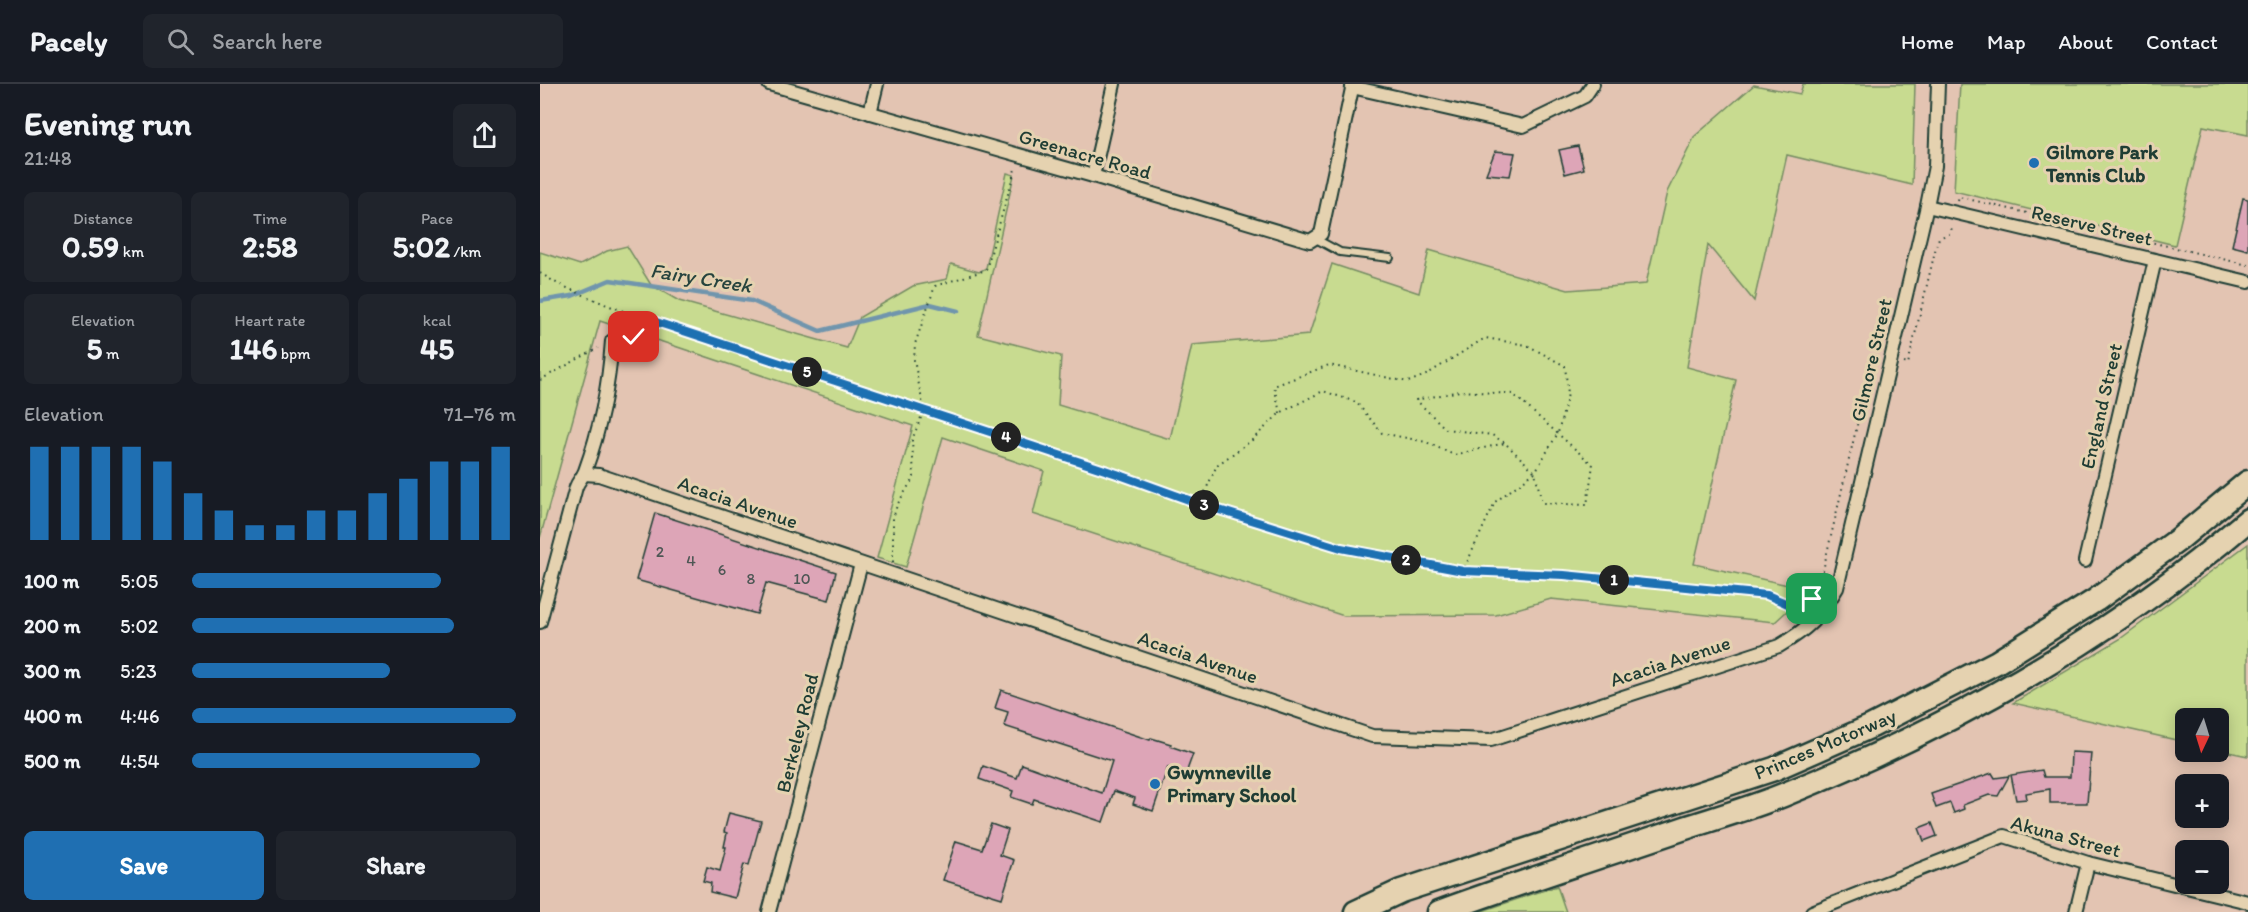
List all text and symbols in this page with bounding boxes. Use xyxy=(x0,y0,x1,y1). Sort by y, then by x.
search box xyxy=(143,14,563,68)
text: Pacely xyxy=(30,24,107,58)
icon: search xyxy=(164,25,197,58)
text: Search here xyxy=(212,28,323,55)
text: Home xyxy=(1901,29,1954,54)
text: Map xyxy=(1987,29,2026,54)
text: About xyxy=(2059,29,2113,54)
text: Contact xyxy=(2146,29,2218,54)
text: Evening run xyxy=(24,104,191,143)
button: share xyxy=(453,104,516,167)
street label: Greenacre Road xyxy=(1016,124,1154,184)
place label: Gilmore Park Tennis Club xyxy=(2045,140,2159,187)
text: 21:48 xyxy=(24,146,72,170)
marker: Gilmore Park Tennis Club xyxy=(2027,156,2041,170)
street label: Reserve Street xyxy=(2029,199,2155,251)
text: Distance xyxy=(73,209,133,228)
text: Time xyxy=(253,209,287,228)
text: Pace xyxy=(421,209,453,228)
text: 0.59 xyxy=(62,228,119,265)
text: 2:58 xyxy=(242,228,298,265)
text: 5:02 xyxy=(393,228,450,265)
text: km xyxy=(119,242,144,261)
text: /km xyxy=(450,242,481,261)
water label: Fairy Creek xyxy=(649,257,755,298)
street label: Gilmore Street xyxy=(1845,296,1897,424)
text: Elevation xyxy=(71,311,135,330)
text: Heart rate xyxy=(235,311,305,330)
text: kcal xyxy=(423,311,451,330)
pin xyxy=(608,311,659,362)
icon: check xyxy=(617,320,650,353)
text: 5 xyxy=(87,330,102,367)
text: 146 xyxy=(229,330,277,367)
text: 45 xyxy=(420,330,454,367)
street label: England Street xyxy=(2075,340,2127,471)
text: m xyxy=(102,344,119,363)
text: bpm xyxy=(277,344,311,363)
pin: 5 xyxy=(792,357,822,387)
text: 5 xyxy=(803,362,811,381)
text: Elevation xyxy=(24,402,103,426)
text: 71–76 m xyxy=(444,402,516,426)
pin: 4 xyxy=(991,422,1021,452)
text: 4 xyxy=(1001,427,1011,446)
street label: Acacia Avenue xyxy=(675,470,801,534)
pin: 3 xyxy=(1189,490,1219,520)
text: 3 xyxy=(1200,495,1208,514)
house number: 2 xyxy=(656,542,665,561)
pin: 2 xyxy=(1391,545,1421,575)
text: 2 xyxy=(1402,550,1410,569)
house number: 4 xyxy=(686,551,696,570)
house number: 6 xyxy=(718,560,726,579)
pin: 1 xyxy=(1599,565,1629,595)
text: 100 m xyxy=(24,569,79,593)
text: 5:05 xyxy=(120,569,158,593)
house number: 8 xyxy=(747,569,756,588)
house number: 10 xyxy=(793,569,811,588)
text: 1 xyxy=(1610,570,1618,589)
pin xyxy=(1786,573,1837,624)
icon: arrive xyxy=(1795,582,1828,615)
text: 200 m xyxy=(24,614,80,638)
text: 5:02 xyxy=(120,614,158,638)
street label: Acacia Avenue xyxy=(1135,625,1261,689)
street label: Acacia Avenue xyxy=(1607,630,1733,692)
text: 300 m xyxy=(24,659,81,683)
text: 5:23 xyxy=(120,659,157,683)
street label: Berkeley Road xyxy=(771,671,823,795)
street label: Princes Motorway xyxy=(1750,703,1900,785)
text: 400 m xyxy=(24,704,82,728)
text: 4:46 xyxy=(120,704,160,728)
north arrow xyxy=(2175,708,2229,762)
map controls xyxy=(2175,708,2229,894)
text: 500 m xyxy=(24,749,80,773)
text: 4:54 xyxy=(120,749,159,773)
place label: Gwynneville Primary School xyxy=(1167,760,1297,808)
button: + xyxy=(2175,774,2229,828)
marker: Gwynneville Primary School xyxy=(1148,777,1162,791)
street label: Akuna Street xyxy=(2009,810,2124,862)
button: Save xyxy=(24,831,264,900)
button: Share xyxy=(276,831,516,900)
button: − xyxy=(2175,840,2229,894)

